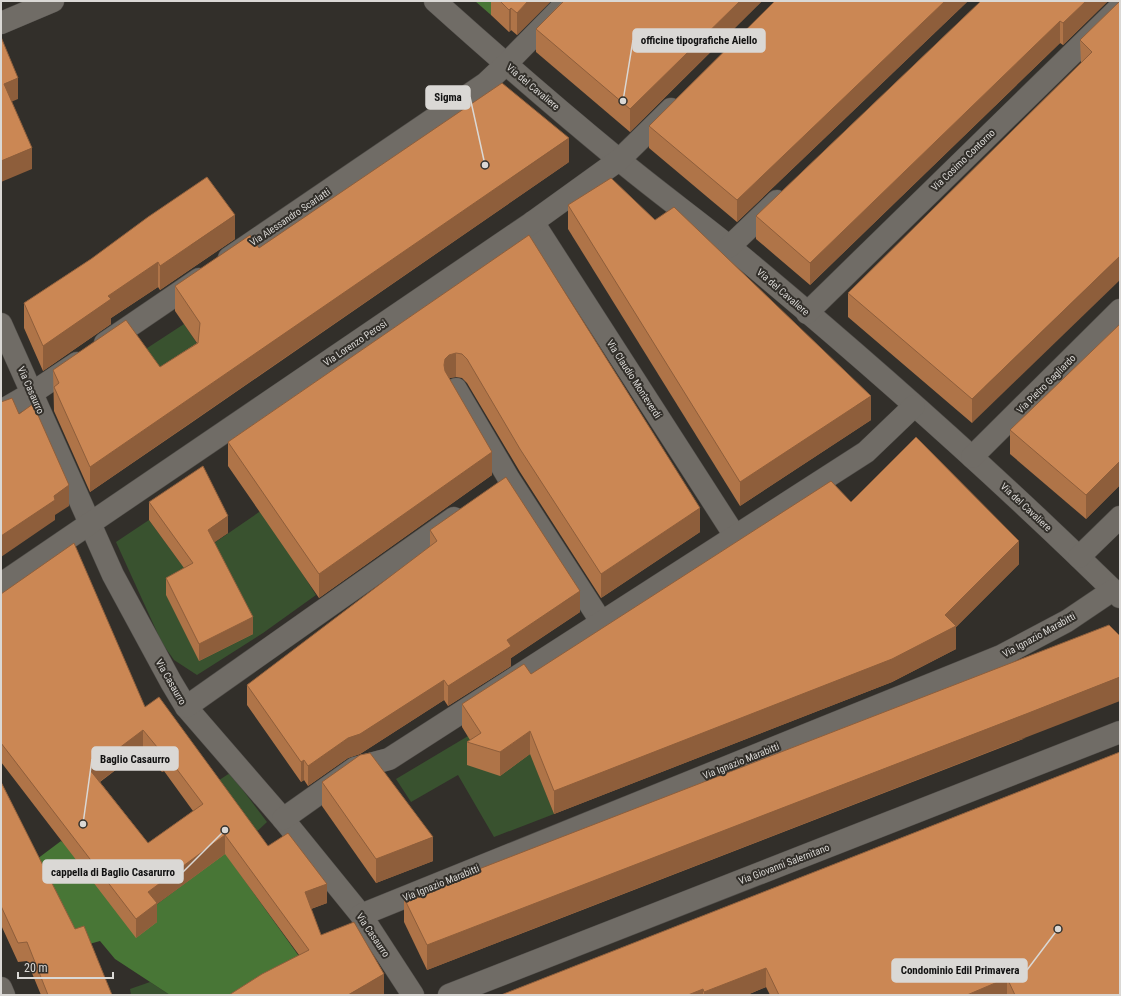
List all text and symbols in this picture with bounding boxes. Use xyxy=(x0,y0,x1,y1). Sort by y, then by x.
callout: officine tipografiche Aiello xyxy=(633,29,765,52)
text: officine tipografiche Aiello xyxy=(641,34,758,47)
street label: Via del Cavaliere xyxy=(504,62,562,112)
callout: Sigma xyxy=(426,86,470,109)
text: Sigma xyxy=(434,91,462,104)
street label: Via Cosimo Contorno xyxy=(929,127,997,193)
street label: Via Alessandro Scarlatti xyxy=(248,186,332,248)
street label: Via del Cavaliere xyxy=(755,266,812,318)
street label: Via Lorenzo Perosi xyxy=(321,318,389,368)
street label: Via Claudio Monteverdi xyxy=(605,338,663,420)
street label: Via Pietro Gagliardo xyxy=(1014,352,1078,416)
street label: Via Casaurro xyxy=(16,365,46,415)
street label: Via del Cavaliere xyxy=(998,481,1054,534)
street label: Via Ignazio Marabitti xyxy=(1001,610,1077,660)
street label: Via Casaurro xyxy=(154,657,188,707)
street label: Via Ignazio Marabitti xyxy=(701,741,781,781)
callout: Baglio Casaurro xyxy=(92,747,178,770)
text: Baglio Casaurro xyxy=(100,753,171,766)
street label: Via Giovanni Salernitano xyxy=(737,842,831,886)
callout: cappella di Baglio Casarurro xyxy=(43,860,183,883)
street label: Via Ignazio Marabitti xyxy=(401,863,481,903)
text: cappella di Baglio Casarurro xyxy=(51,866,176,879)
street label: Via Casaurro xyxy=(354,911,392,959)
scale bar xyxy=(18,954,113,980)
callout: Condominio Edil Primavera xyxy=(892,959,1027,982)
text: 20 m xyxy=(24,961,48,975)
text: Condominio Edil Primavera xyxy=(901,964,1019,977)

